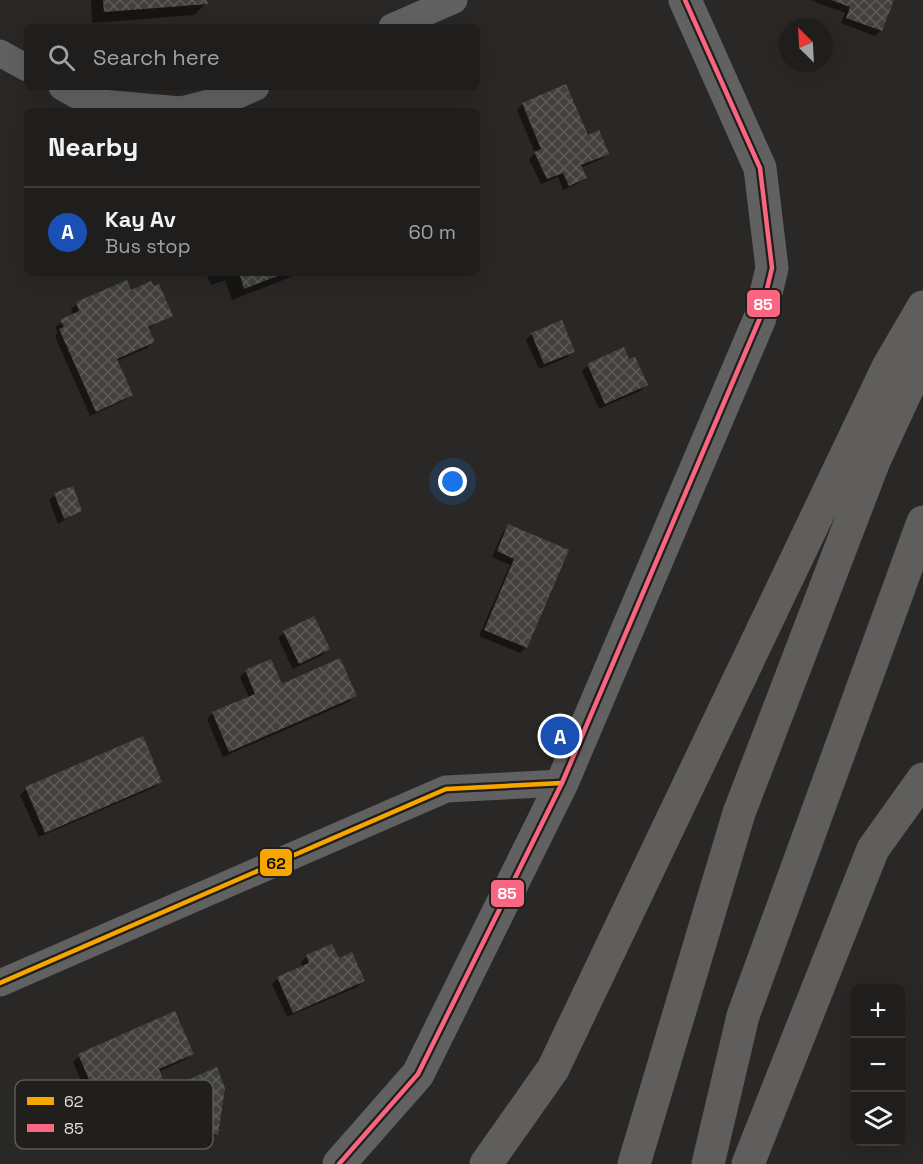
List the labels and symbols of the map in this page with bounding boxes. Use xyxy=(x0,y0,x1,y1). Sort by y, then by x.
north arrow xyxy=(779,18,833,72)
line badge: 85 xyxy=(746,289,781,318)
text: 85 xyxy=(753,294,773,315)
your location xyxy=(438,467,467,496)
pin: A xyxy=(540,714,580,758)
line badge: 62 xyxy=(259,848,293,877)
text: 62 xyxy=(266,853,286,874)
line badge: 85 xyxy=(490,879,525,908)
text: 85 xyxy=(497,883,517,904)
legend xyxy=(15,1080,213,1149)
text: 62 xyxy=(64,1091,83,1112)
text: 85 xyxy=(64,1118,84,1139)

